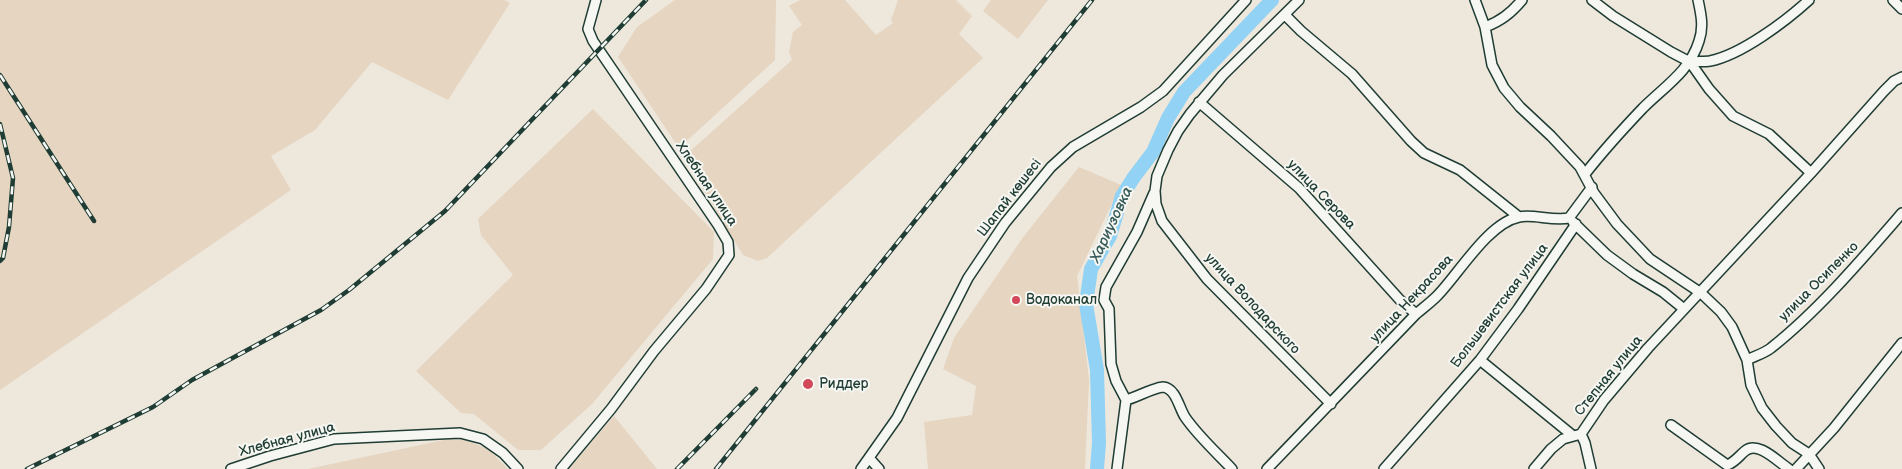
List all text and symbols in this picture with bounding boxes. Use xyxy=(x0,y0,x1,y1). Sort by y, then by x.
street label: Хлебная улица xyxy=(672,139,740,229)
street label: Шапай көшесі xyxy=(974,156,1046,240)
street label: улица Серова xyxy=(1283,157,1359,233)
water label: Хариузовка xyxy=(1087,184,1137,266)
street label: улица Осипенко xyxy=(1776,239,1862,325)
street label: Большевистская улица xyxy=(1448,241,1552,371)
street label: улица Володарского xyxy=(1201,250,1303,358)
street label: улица Некрасова xyxy=(1367,252,1457,346)
place label: Водоканал xyxy=(1026,292,1097,308)
marker: Водоканал xyxy=(1010,294,1022,306)
street label: Степная улица xyxy=(1572,332,1646,420)
place label: Риддер xyxy=(819,376,868,392)
marker: Риддер xyxy=(801,377,815,391)
street label: Хлебная улица xyxy=(237,419,337,461)

